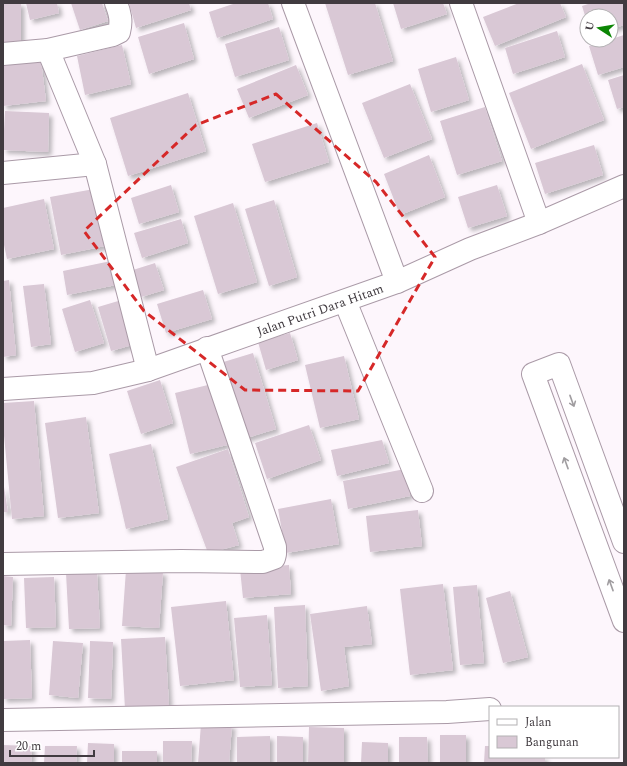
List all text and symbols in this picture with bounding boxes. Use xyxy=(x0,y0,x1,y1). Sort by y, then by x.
north arrow xyxy=(579,8,619,48)
text: U xyxy=(580,20,599,32)
street label: Jalan Putri Dara Hitam xyxy=(254,279,386,342)
one-way arrow xyxy=(569,394,576,407)
one-way arrow xyxy=(561,457,569,469)
one-way arrow xyxy=(606,579,614,591)
legend xyxy=(489,706,619,758)
text: Jalan xyxy=(525,713,552,732)
scale bar xyxy=(10,732,94,758)
text: Bangunan xyxy=(525,733,579,752)
text: 20 m xyxy=(16,737,41,756)

